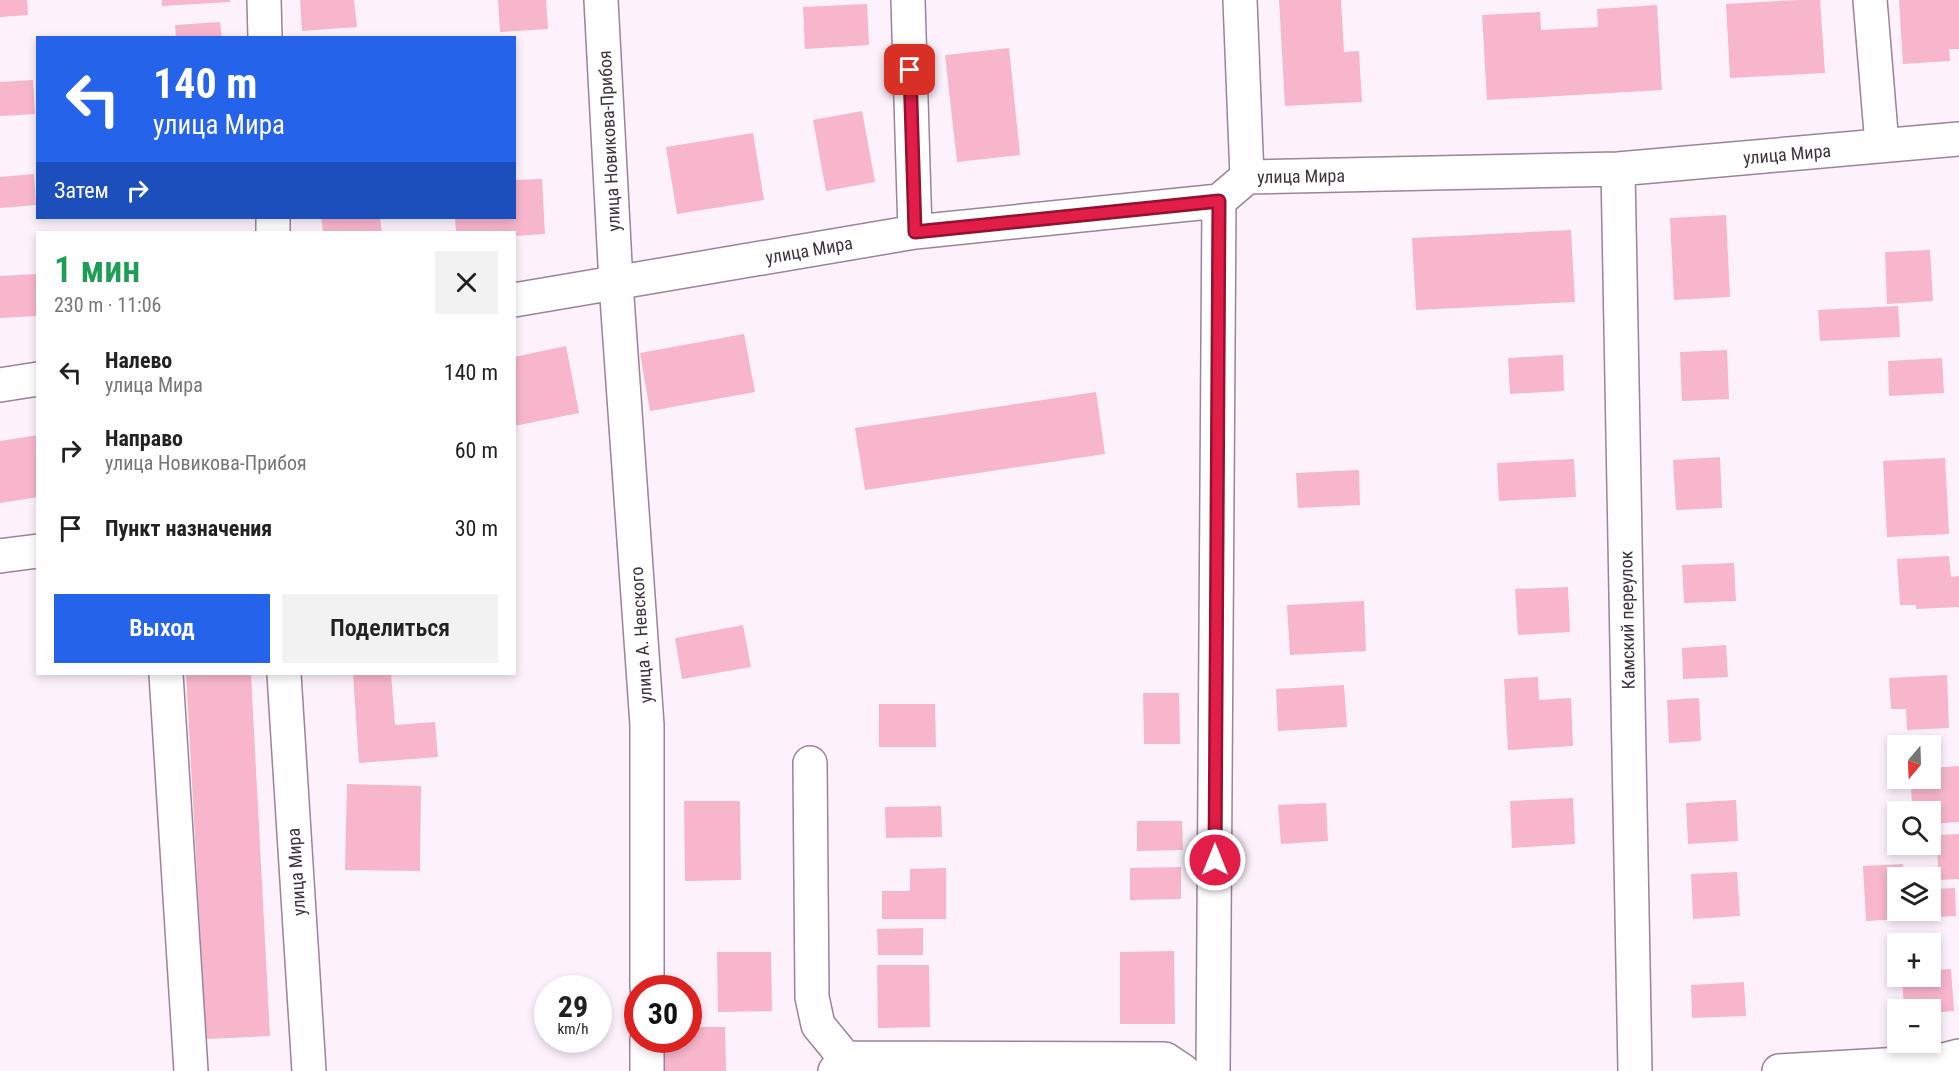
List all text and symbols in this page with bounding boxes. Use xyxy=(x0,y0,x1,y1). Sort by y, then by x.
pin xyxy=(884,44,935,95)
street label: улица Новикова-Прибоя xyxy=(594,50,624,232)
icon: arrive xyxy=(893,53,926,86)
text: 140 m xyxy=(153,59,258,108)
icon: left xyxy=(54,60,132,138)
text: улица Мира xyxy=(153,109,285,141)
street label: улица Мира xyxy=(1742,140,1832,168)
street label: улица Мира xyxy=(1257,165,1345,187)
icon: right xyxy=(121,174,154,207)
text: Затем xyxy=(54,178,109,203)
street label: улица Мира xyxy=(764,232,854,268)
text: 1 мин xyxy=(54,249,140,291)
button: close xyxy=(435,251,498,314)
text: 230 m · 11:06 xyxy=(54,293,161,317)
text: Налево xyxy=(105,348,172,373)
icon: left xyxy=(54,356,87,389)
text: 140 m xyxy=(444,360,498,385)
text: улица Мира xyxy=(105,373,203,397)
text: Направо xyxy=(105,426,183,451)
icon: right xyxy=(54,434,87,467)
text: 60 m xyxy=(455,438,498,463)
text: улица Новикова-Прибоя xyxy=(105,451,307,475)
icon: arrive xyxy=(54,512,87,545)
text: Пункт назначения xyxy=(105,516,272,541)
text: 30 m xyxy=(455,516,498,541)
street label: Камский переулок xyxy=(1615,550,1639,689)
street label: улица А. Невского xyxy=(626,566,656,704)
button: Выход xyxy=(54,594,270,663)
button: Поделиться xyxy=(282,594,498,663)
north arrow xyxy=(1887,735,1941,789)
map controls xyxy=(1887,735,1941,1053)
button: search xyxy=(1887,801,1941,855)
street label: улица Мира xyxy=(282,827,310,917)
position arrow xyxy=(1183,828,1247,892)
button: layers xyxy=(1887,867,1941,921)
button: + xyxy=(1887,933,1941,987)
speed limit sign: 30 xyxy=(624,975,702,1053)
text: 29 xyxy=(558,989,588,1024)
button: − xyxy=(1887,999,1941,1053)
text: km/h xyxy=(558,1020,588,1038)

